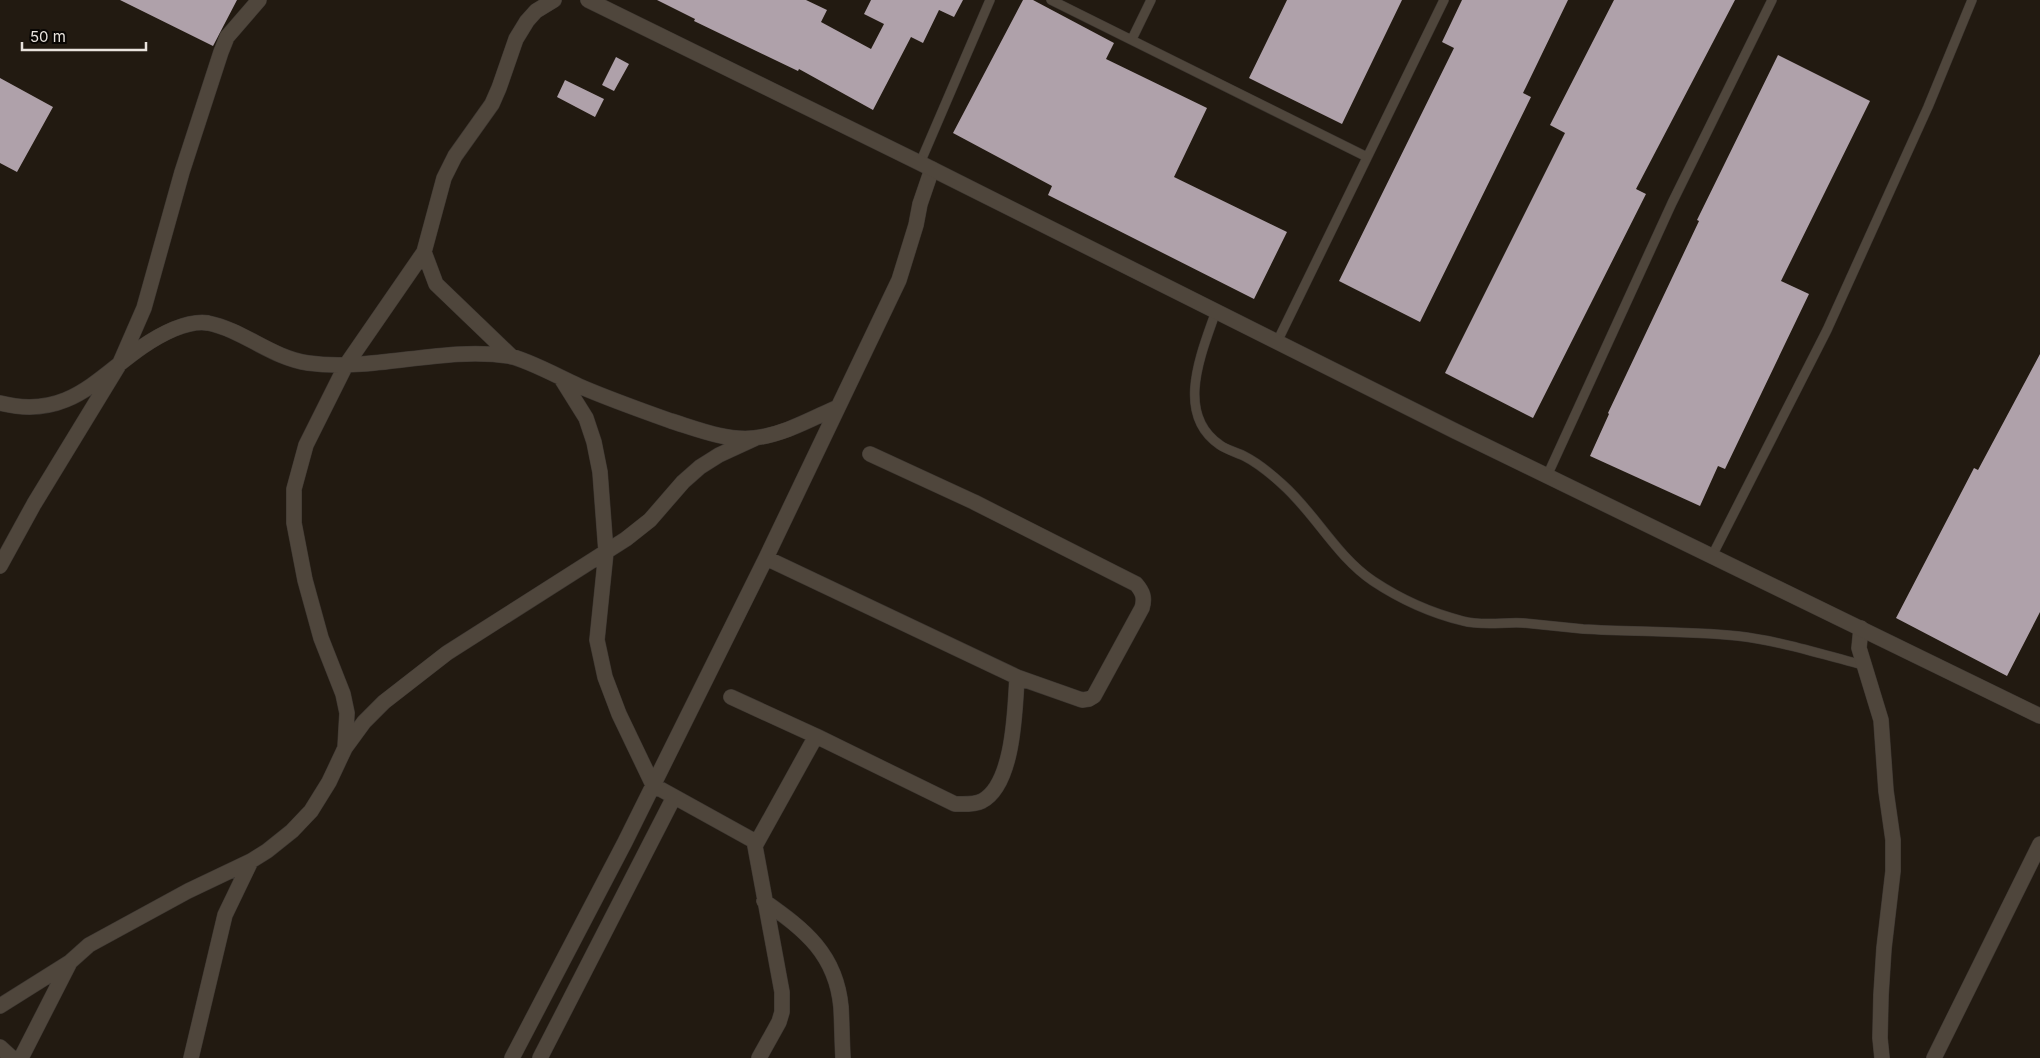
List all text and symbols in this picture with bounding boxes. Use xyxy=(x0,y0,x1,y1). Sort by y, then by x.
scale bar xyxy=(22,20,146,52)
text: 50 m xyxy=(30,27,66,46)

